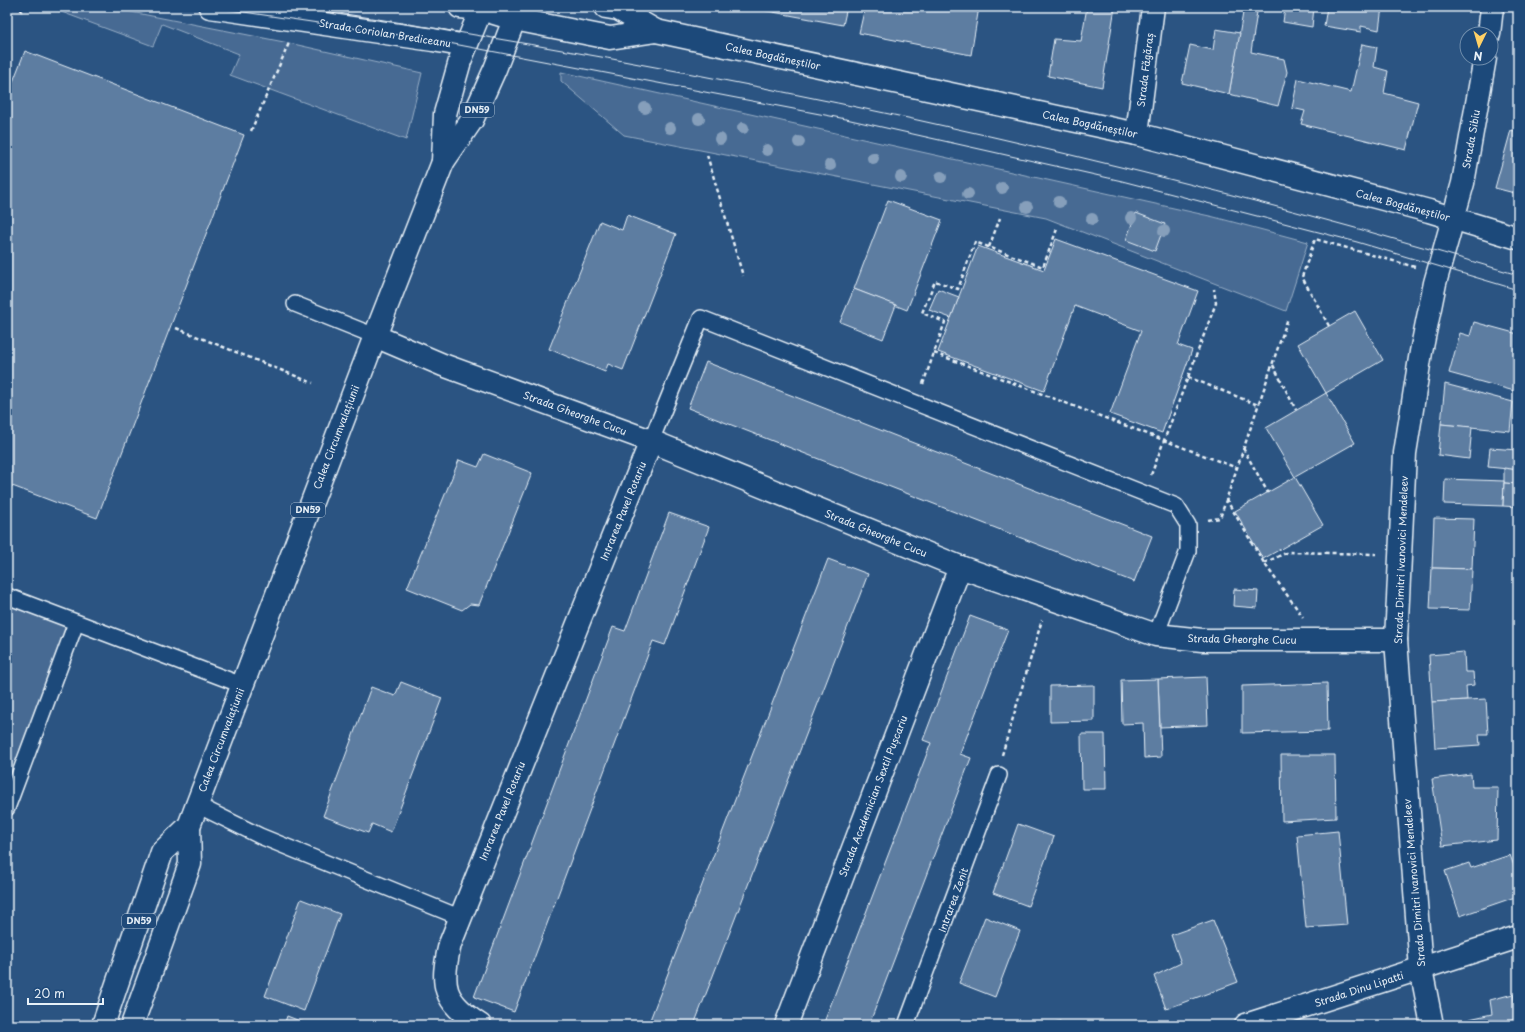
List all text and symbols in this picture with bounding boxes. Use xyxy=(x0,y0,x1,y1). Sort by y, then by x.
street label: Strada Coriolan Brediceanu xyxy=(318,15,452,50)
north arrow xyxy=(1459,26,1499,66)
street label: Strada Făgăraș xyxy=(1133,32,1157,108)
street label: Calea Bogdăneștilor xyxy=(724,38,822,73)
text: N xyxy=(1473,48,1483,65)
road number: DN59 xyxy=(460,103,494,117)
street label: Calea Bogdăneștilor xyxy=(1041,106,1139,141)
street label: Strada Sibiu xyxy=(1458,108,1483,170)
street label: Calea Bogdăneștilor xyxy=(1354,185,1452,225)
street label: Calea Circumvalațiunii xyxy=(309,383,362,491)
street label: Strada Gheorghe Cucu xyxy=(521,387,629,438)
street label: Intrarea Pavel Rotariu xyxy=(596,459,649,563)
street label: Strada Dimitri Ivanovici Mendeleev xyxy=(1390,476,1411,644)
road number: DN59 xyxy=(291,503,325,517)
street label: Strada Gheorghe Cucu xyxy=(823,505,930,560)
street label: Strada Gheorghe Cucu xyxy=(1187,630,1297,647)
street label: Calea Circumvalațiunii xyxy=(194,686,247,794)
street label: Strada Academician Sextil Pușcariu xyxy=(835,713,910,879)
street label: Intrarea Pavel Rotariu xyxy=(475,759,528,863)
street label: Strada Dimitri Ivanovici Mendeleev xyxy=(1399,799,1428,968)
street label: Intrarea Zenit xyxy=(934,865,971,934)
road number: DN59 xyxy=(122,914,156,928)
street label: Strada Dinu Lipatti xyxy=(1312,967,1406,1010)
scale bar xyxy=(28,980,103,1006)
text: 20 m xyxy=(34,984,65,1002)

